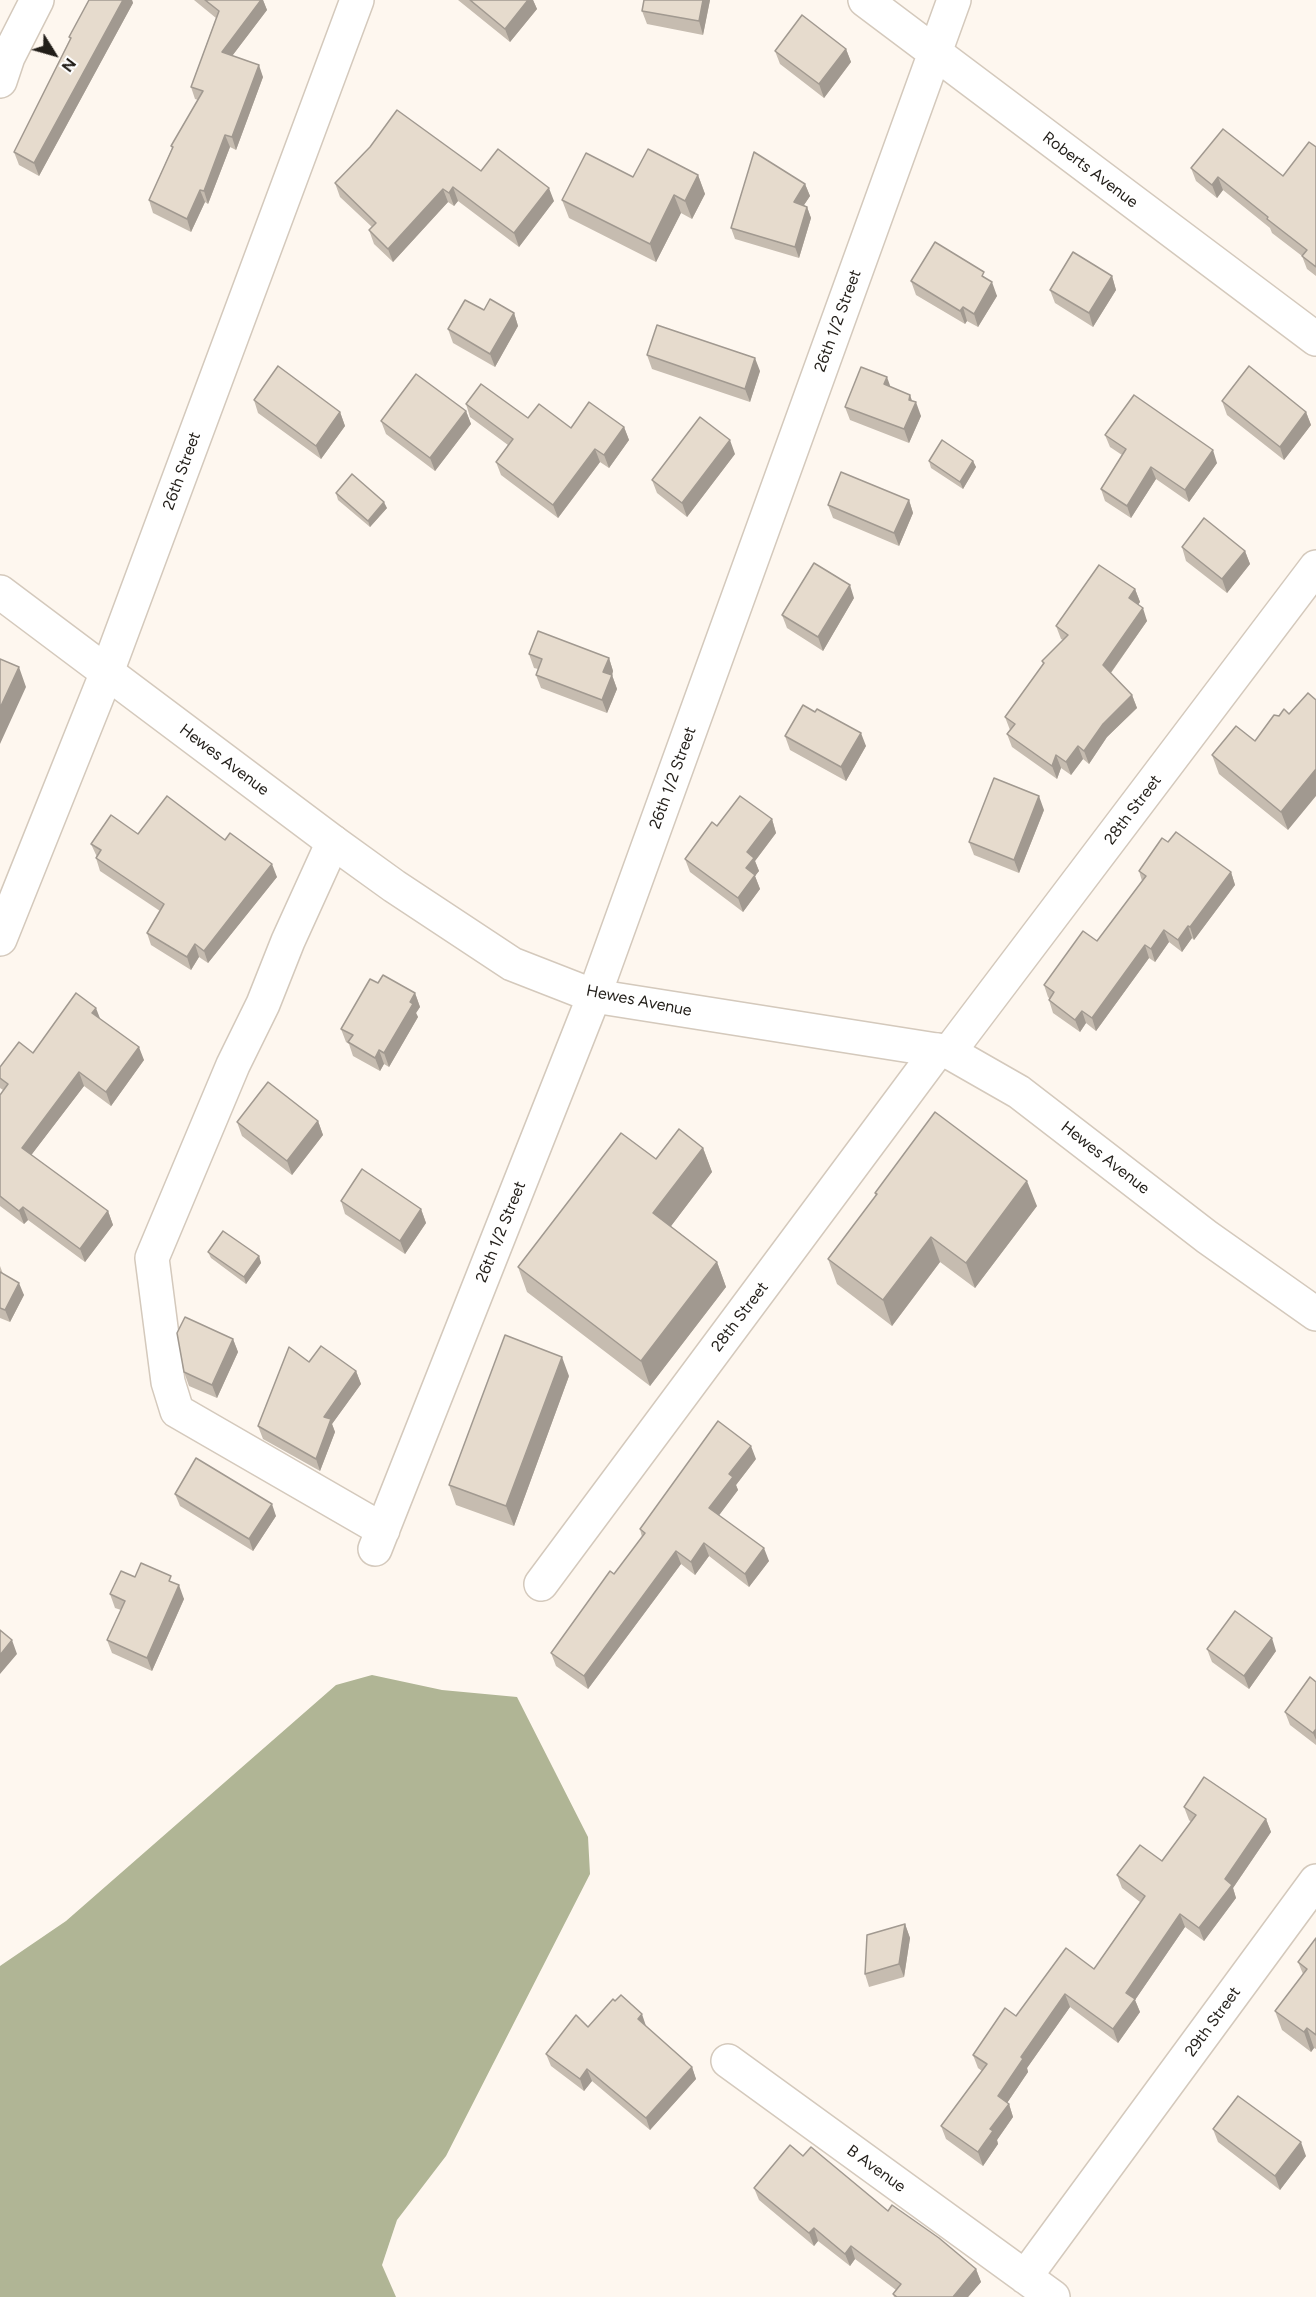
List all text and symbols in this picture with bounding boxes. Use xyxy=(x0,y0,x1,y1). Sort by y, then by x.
north arrow xyxy=(24,24,84,84)
text: N xyxy=(57,54,80,76)
street label: Roberts Avenue xyxy=(1039,128,1141,212)
street label: 26th 1/2 Street xyxy=(811,267,865,375)
street label: 26th Street xyxy=(159,429,205,513)
street label: Hewes Avenue xyxy=(175,720,273,800)
street label: 26th 1/2 Street xyxy=(646,724,700,832)
street label: 28th Street xyxy=(1101,771,1165,849)
street label: Hewes Avenue xyxy=(585,981,693,1021)
street label: Hewes Avenue xyxy=(1057,1117,1153,1199)
street label: 26th 1/2 Street xyxy=(472,1179,530,1285)
street label: 28th Street xyxy=(708,1278,772,1356)
street label: 29th Street xyxy=(1181,1983,1245,2061)
street label: B Avenue xyxy=(843,2141,909,2197)

